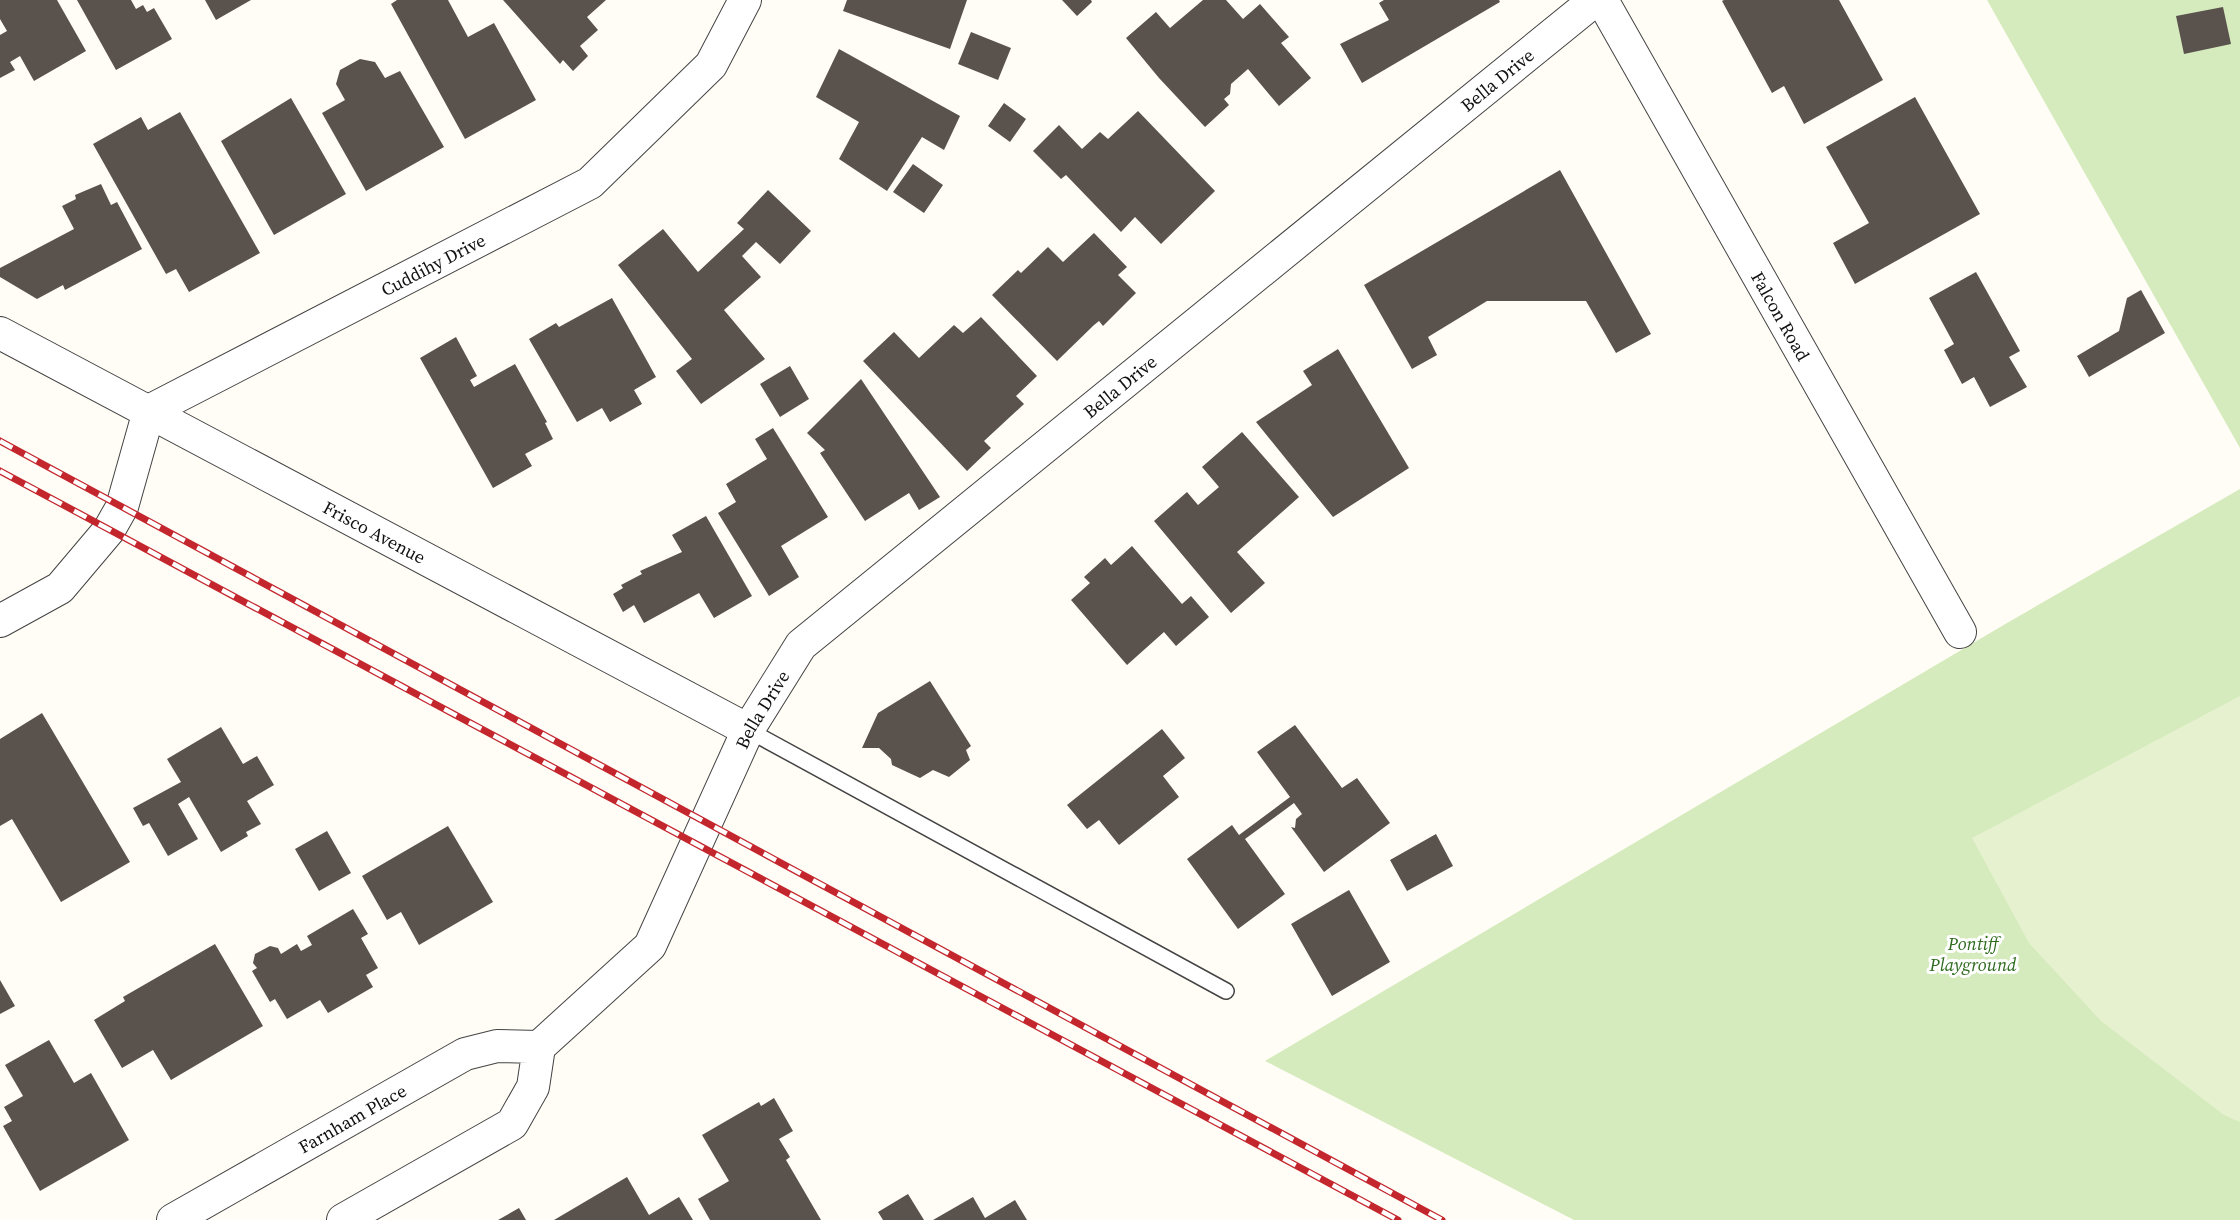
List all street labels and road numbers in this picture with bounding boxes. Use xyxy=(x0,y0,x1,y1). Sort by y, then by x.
street label: Bella Drive xyxy=(1455,42,1539,117)
street label: Cuddihy Drive xyxy=(376,227,489,302)
street label: Falcon Road xyxy=(1746,267,1816,365)
street label: Bella Drive xyxy=(1078,349,1162,423)
street label: Frisco Avenue xyxy=(319,494,430,569)
street label: Bella Drive xyxy=(729,665,795,753)
street label: Farnham Place xyxy=(293,1078,411,1159)

